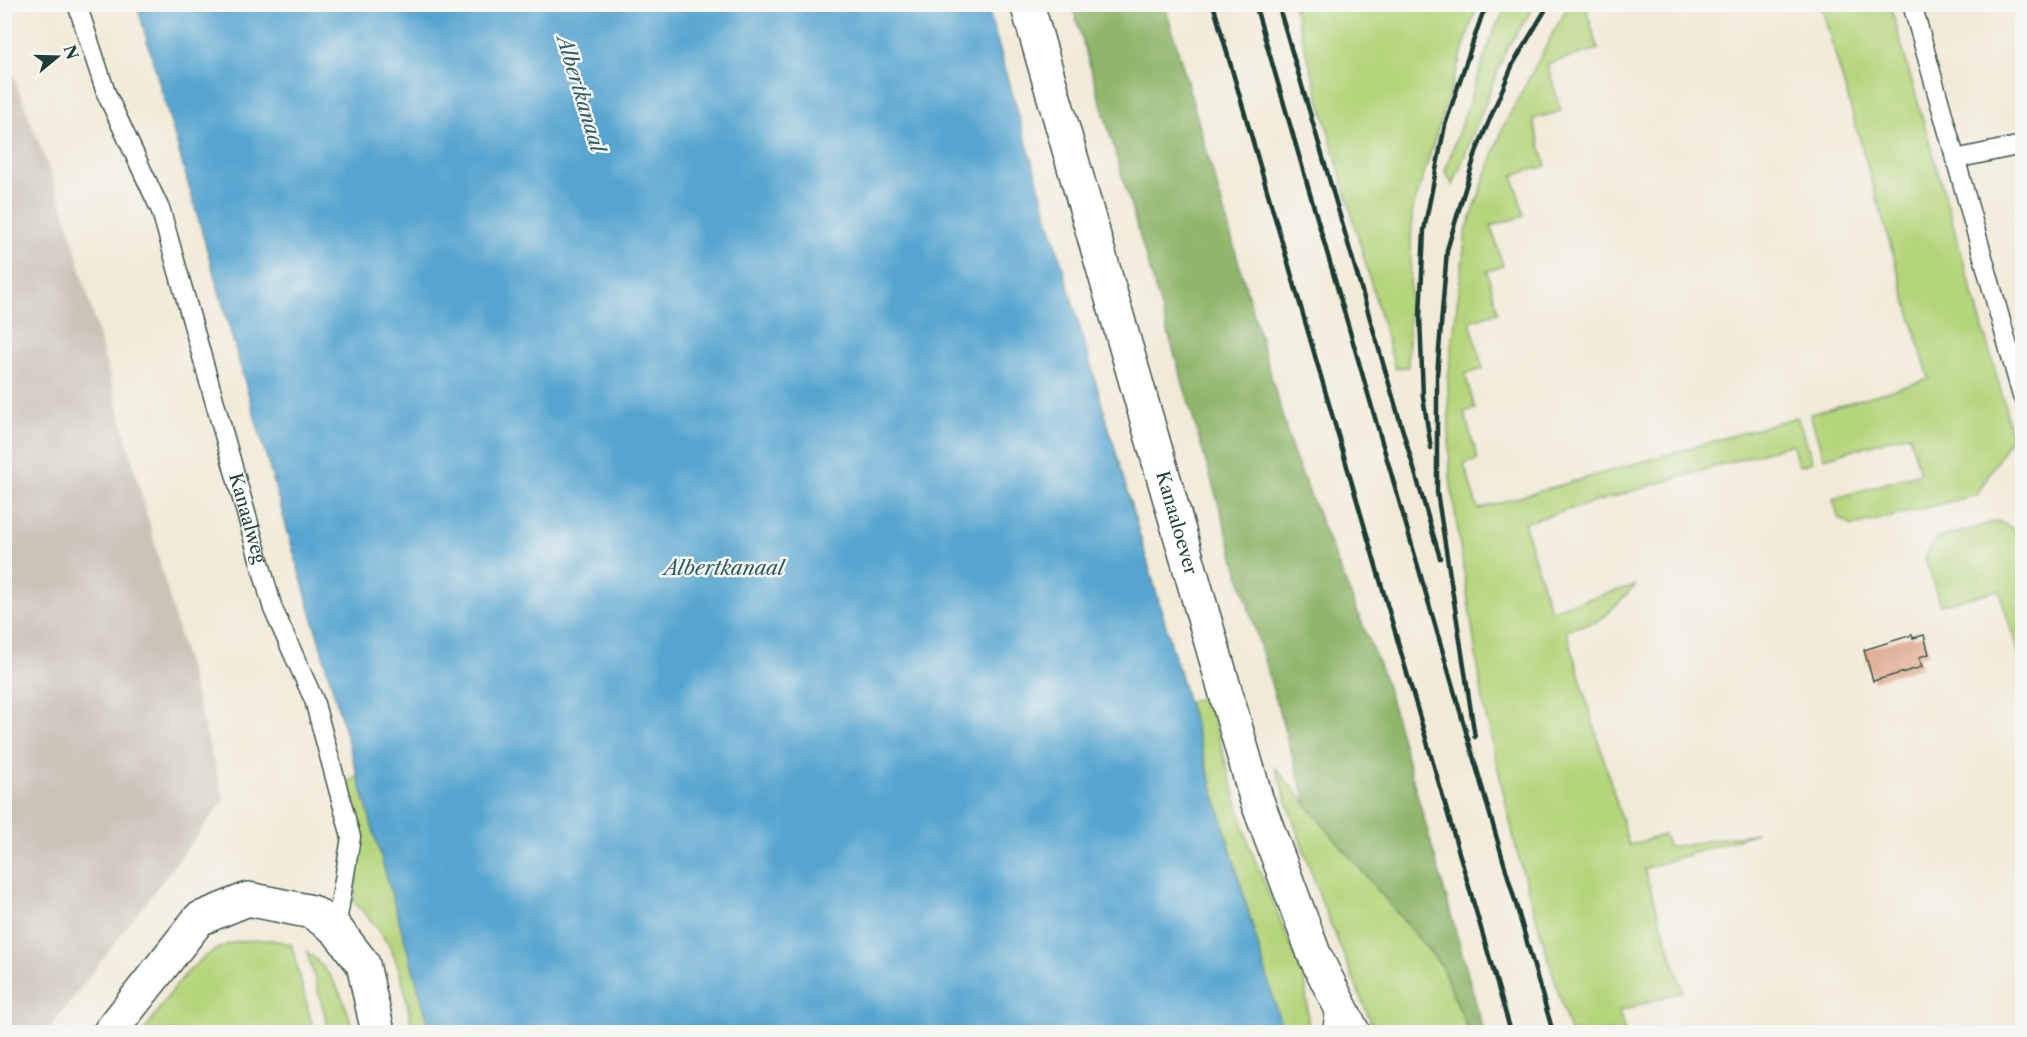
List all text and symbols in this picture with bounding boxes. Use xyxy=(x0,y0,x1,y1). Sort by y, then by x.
north arrow xyxy=(27,27,87,87)
water label: Albertkanaal xyxy=(551,30,611,158)
text: N xyxy=(59,42,83,62)
street label: Kanaaloever xyxy=(1151,468,1202,578)
street label: Kanaalweg xyxy=(224,471,271,566)
water label: Albertkanaal xyxy=(661,556,787,580)

